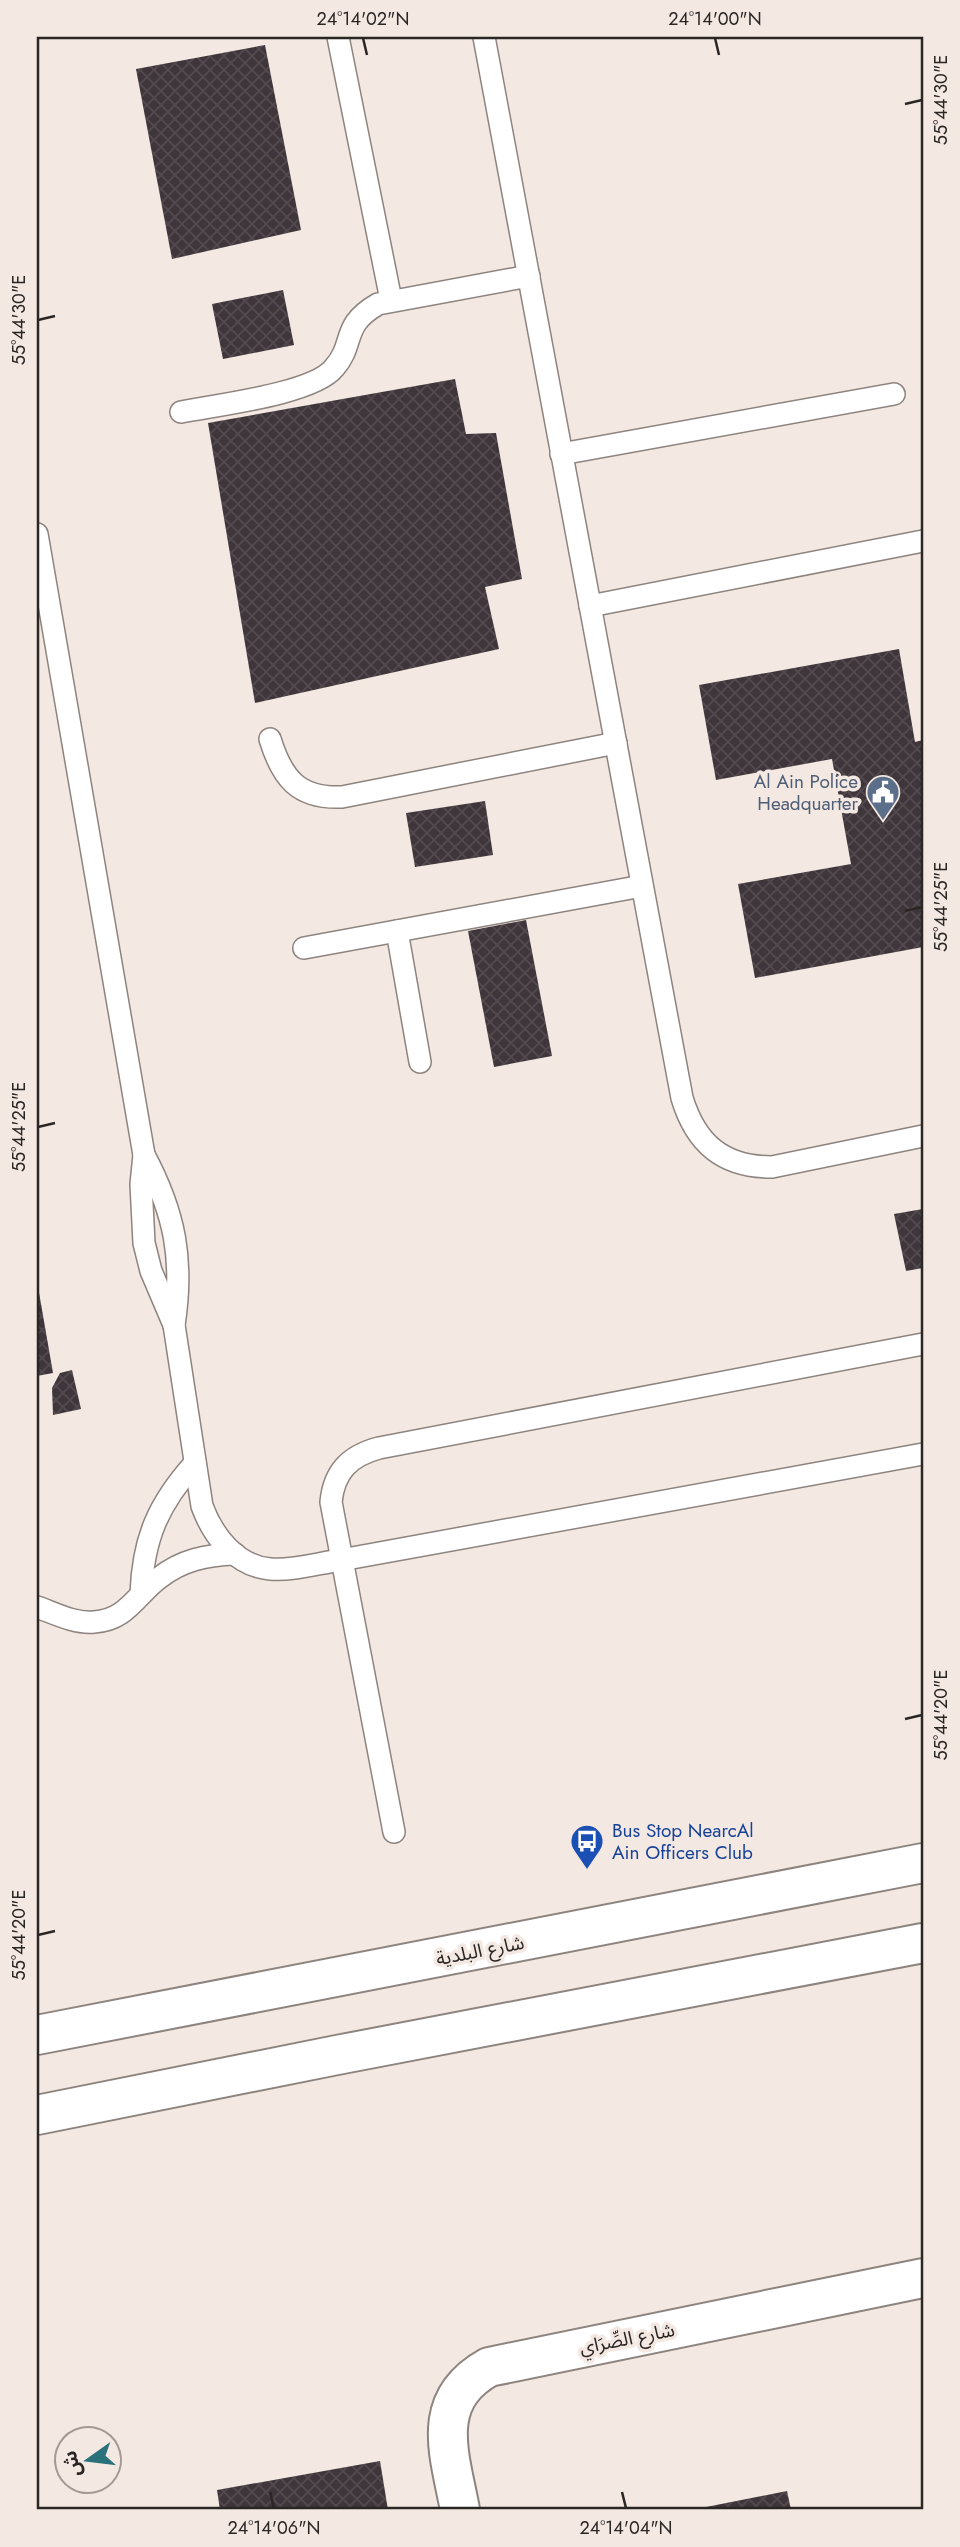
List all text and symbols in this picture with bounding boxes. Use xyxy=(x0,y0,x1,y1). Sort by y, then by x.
text: 24°14'02"N xyxy=(317,6,409,32)
text: 24°14'00"N xyxy=(668,6,762,32)
text: 55°44'30"E xyxy=(928,55,954,145)
text: 55°44'30"E xyxy=(6,275,32,365)
place label: Al Ain Police Headquarter xyxy=(754,768,858,817)
public building icon: Al Ain Police Headquarter xyxy=(864,773,902,822)
text: 55°44'25"E xyxy=(928,862,954,952)
text: 55°44'25"E xyxy=(6,1082,32,1172)
text: 55°44'20"E xyxy=(928,1670,954,1760)
place label: Bus Stop NearcAl Ain Officers Club xyxy=(612,1817,754,1866)
bus stop icon: Bus Stop NearcAl Ain Officers Club xyxy=(568,1822,606,1871)
text: 55°44'20"E xyxy=(6,1890,32,1980)
street label: شارع البلدية xyxy=(434,1929,527,1972)
street label: شارع الصِّرَاي xyxy=(577,2316,677,2362)
north arrow xyxy=(52,2424,122,2494)
text: ش xyxy=(56,2448,88,2480)
text: 24°14'06"N xyxy=(228,2515,320,2541)
text: 24°14'04"N xyxy=(579,2515,673,2541)

